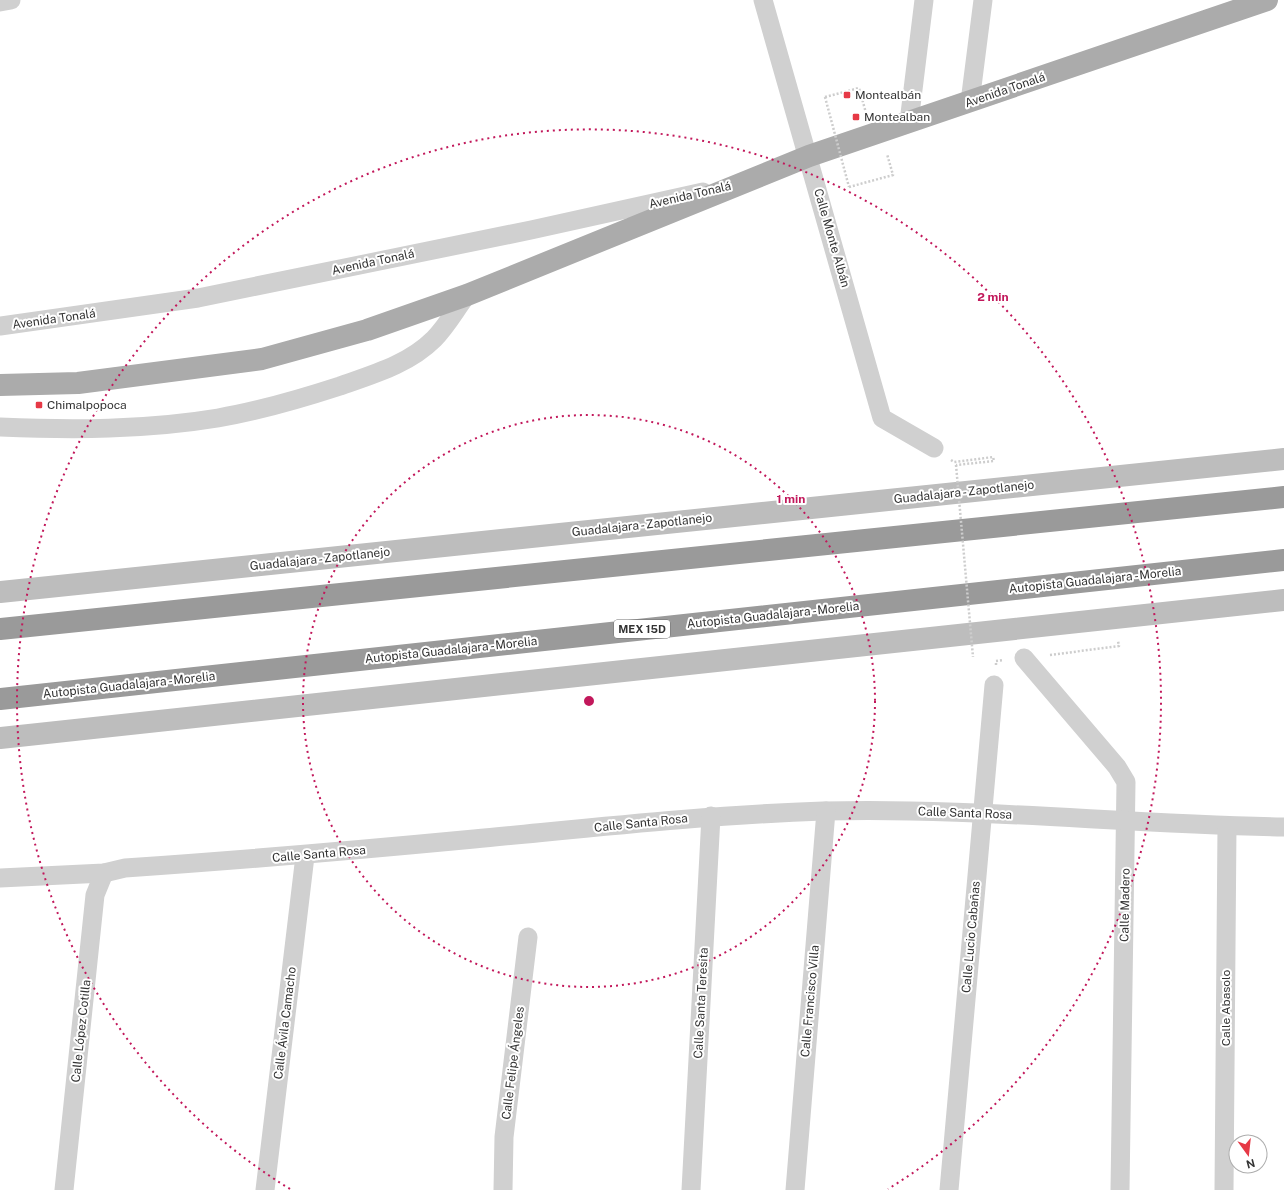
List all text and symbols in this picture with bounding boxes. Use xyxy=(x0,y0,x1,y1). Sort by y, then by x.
street label: Avenida Tonalá xyxy=(963,70,1047,110)
place label: Montealbán xyxy=(855,88,921,102)
marker: Montealbán xyxy=(842,90,852,100)
place label: Montealban xyxy=(864,110,930,124)
marker: Montealban xyxy=(851,112,861,122)
street label: Avenida Tonalá xyxy=(648,179,732,211)
street label: Calle Monte Albán xyxy=(811,187,853,289)
street label: Avenida Tonalá xyxy=(330,246,416,278)
text: 2 min xyxy=(977,290,1009,304)
street label: Avenida Tonalá xyxy=(11,306,97,332)
place label: Chimalpopoca xyxy=(47,398,127,412)
marker: Chimalpopoca xyxy=(34,400,44,410)
street label: Guadalajara - Zapotlanejo xyxy=(893,478,1035,506)
text: 1 min xyxy=(777,492,805,506)
street label: Guadalajara - Zapotlanejo xyxy=(571,511,713,539)
street label: Guadalajara - Zapotlanejo xyxy=(249,545,391,573)
street label: Autopista Guadalajara - Morelia xyxy=(1008,564,1182,596)
street label: Autopista Guadalajara - Morelia xyxy=(686,599,860,631)
road number: MEX 15D xyxy=(614,620,670,638)
street label: Autopista Guadalajara - Morelia xyxy=(364,634,538,666)
street label: Autopista Guadalajara - Morelia xyxy=(42,669,216,701)
centre of rings xyxy=(582,694,596,708)
street label: Calle Santa Rosa xyxy=(918,804,1012,822)
street label: Calle Santa Rosa xyxy=(593,811,689,835)
street label: Calle Santa Rosa xyxy=(272,843,366,865)
street label: Calle Madero xyxy=(1117,868,1133,942)
street label: Calle Lucio Cabañas xyxy=(959,880,983,994)
street label: Calle Francisco Villa xyxy=(798,944,822,1058)
street label: Calle Santa Teresita xyxy=(691,947,711,1059)
street label: Calle Ávila Camacho xyxy=(271,966,299,1080)
street label: Calle Abasolo xyxy=(1219,970,1233,1046)
street label: Calle López Cotilla xyxy=(69,979,93,1083)
street label: Calle Felipe Ángeles xyxy=(499,1006,527,1120)
north arrow xyxy=(1228,1134,1268,1174)
text: N xyxy=(1245,1157,1256,1171)

